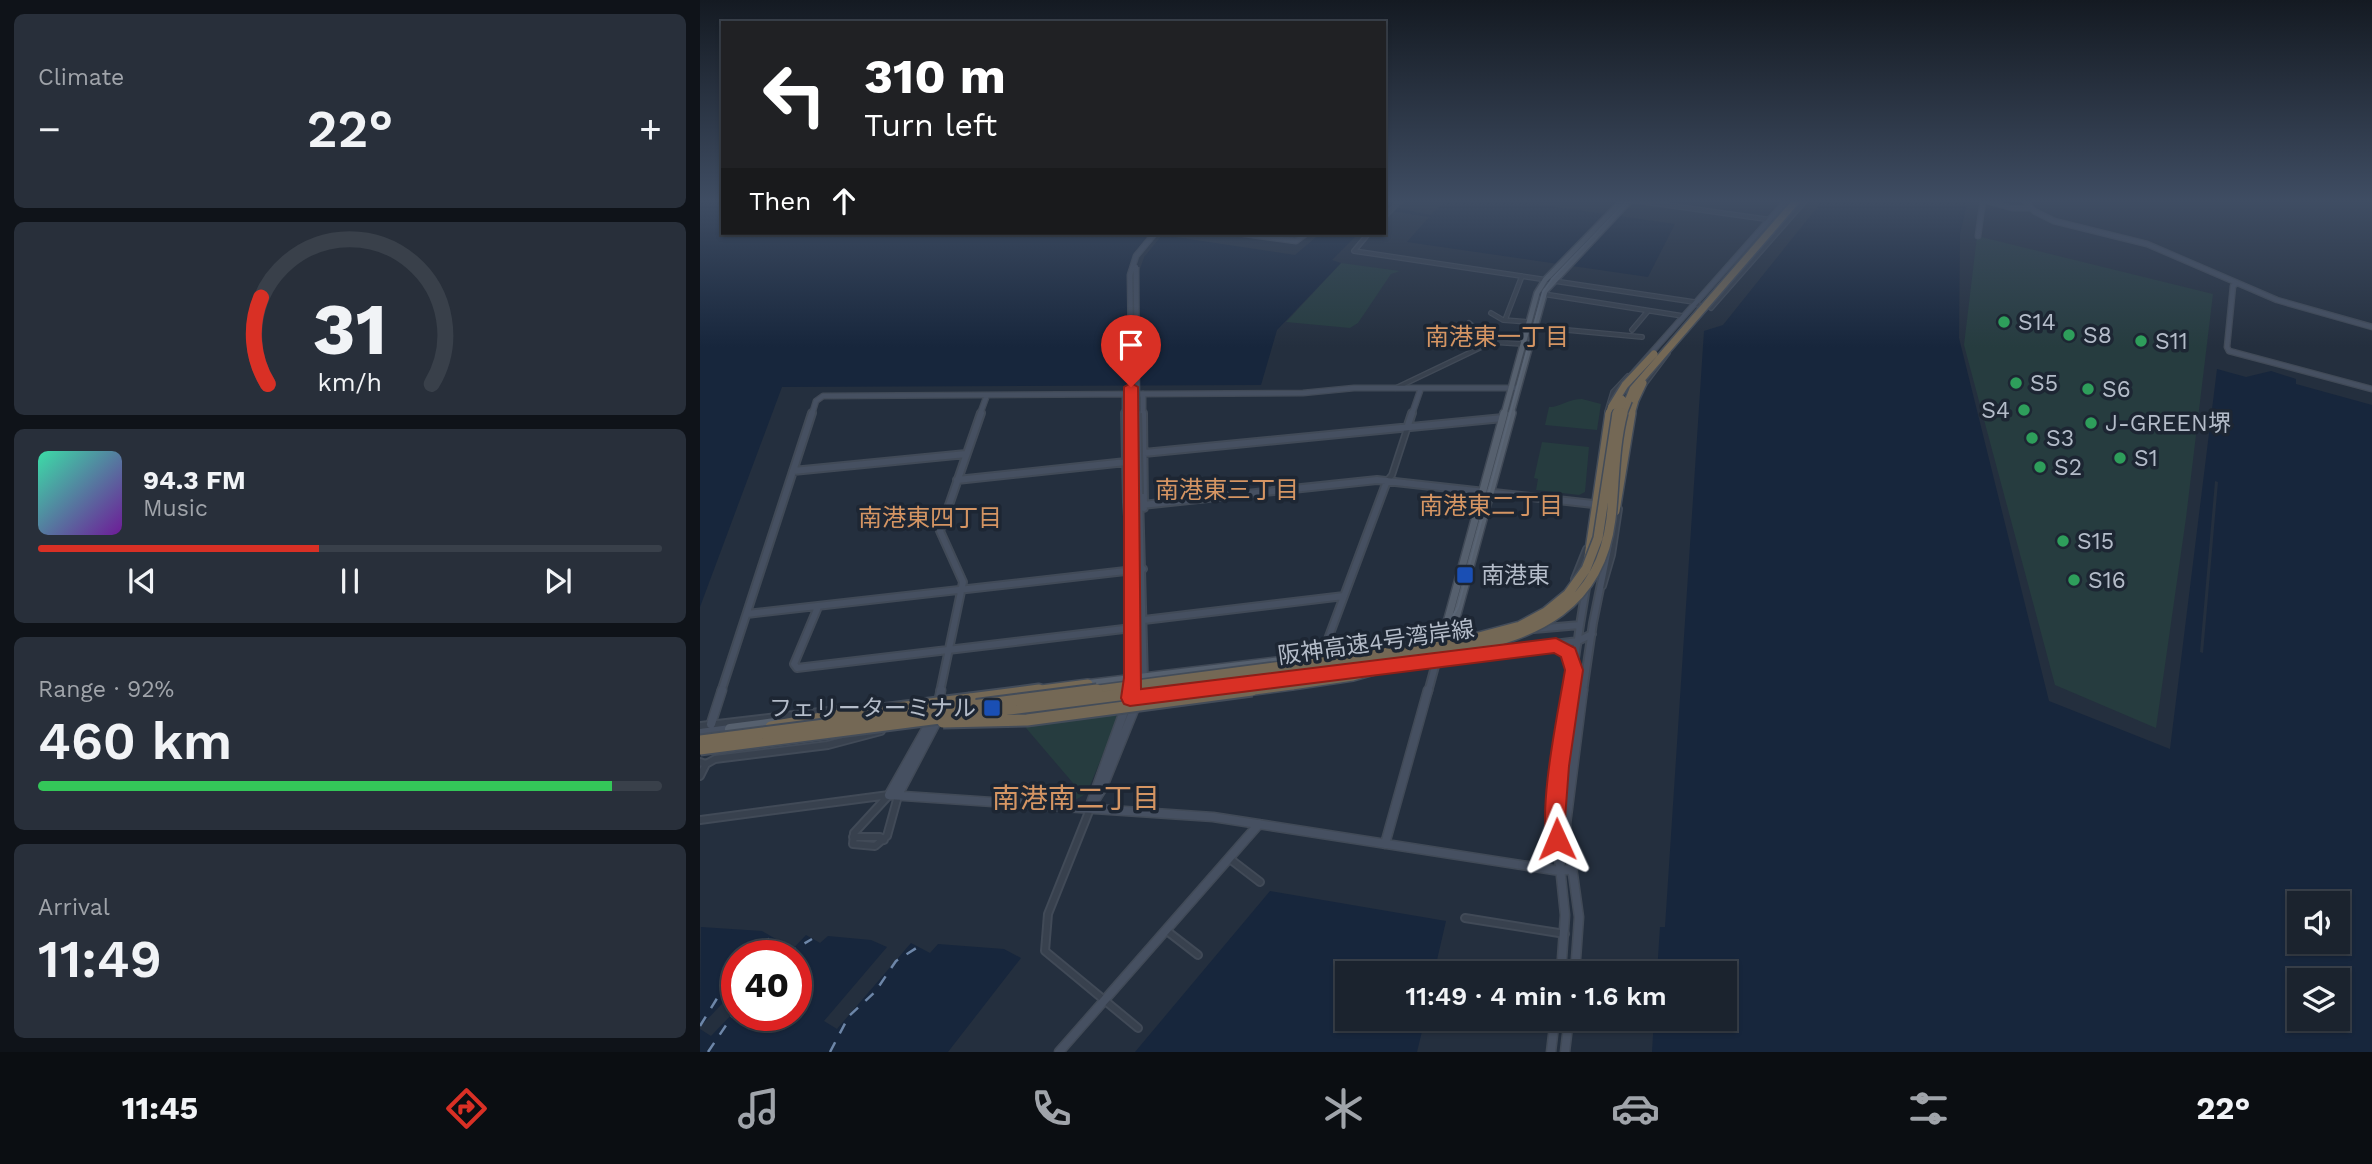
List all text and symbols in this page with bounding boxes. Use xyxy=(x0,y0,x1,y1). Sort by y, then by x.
text: 310 m xyxy=(864,47,1006,105)
icon: left xyxy=(749,49,840,140)
text: Climate xyxy=(38,64,124,91)
text: 22° xyxy=(307,99,393,160)
text: Turn left xyxy=(864,106,997,144)
text: − xyxy=(38,107,61,151)
text: + xyxy=(639,107,662,151)
icon: ahead xyxy=(825,182,863,220)
text: Then xyxy=(749,186,811,216)
text: 31 xyxy=(313,287,387,373)
place label: S14 xyxy=(2018,309,2056,336)
marker: S14 xyxy=(1996,314,2012,330)
pin xyxy=(1101,315,1161,387)
place label: S8 xyxy=(2083,322,2112,349)
district label: 南港東一丁目 xyxy=(1425,323,1569,351)
icon: arrive xyxy=(1112,326,1150,364)
marker: S8 xyxy=(2061,327,2077,343)
place label: S11 xyxy=(2155,328,2188,355)
marker: S11 xyxy=(2133,333,2149,349)
text: km/h xyxy=(318,368,382,397)
place label: S5 xyxy=(2030,370,2058,397)
marker: S5 xyxy=(2008,375,2024,391)
place label: S6 xyxy=(2102,376,2131,403)
marker: S6 xyxy=(2080,381,2096,397)
place label: S4 xyxy=(1981,397,2010,424)
marker: S4 xyxy=(2016,402,2032,418)
place label: J-GREEN堺 xyxy=(2105,410,2231,437)
marker: J-GREEN堺 xyxy=(2083,415,2099,431)
place label: S3 xyxy=(2046,425,2074,452)
marker: S3 xyxy=(2024,430,2040,446)
place label: S1 xyxy=(2134,445,2158,472)
marker: S1 xyxy=(2112,450,2128,466)
place label: S2 xyxy=(2054,454,2082,481)
marker: S2 xyxy=(2032,459,2048,475)
text: 94.3 FM xyxy=(143,465,246,495)
district label: 南港東三丁目 xyxy=(1155,476,1299,504)
district label: 南港東二丁目 xyxy=(1419,492,1563,520)
text: Music xyxy=(143,495,208,522)
district label: 南港東四丁目 xyxy=(858,504,1002,532)
place label: S15 xyxy=(2077,528,2114,555)
marker: S15 xyxy=(2055,533,2071,549)
icon: previous xyxy=(123,562,161,600)
icon: pause xyxy=(331,562,369,600)
icon: next xyxy=(539,562,577,600)
place label: 南港東 xyxy=(1481,562,1550,589)
marker: 南港東 xyxy=(1455,565,1475,585)
place label: S16 xyxy=(2088,567,2126,594)
marker: S16 xyxy=(2066,572,2082,588)
street label: 阪神高速4号湾岸線 xyxy=(1276,615,1476,670)
text: Range · 92% xyxy=(38,676,174,703)
place label: フェリーターミナル xyxy=(769,695,976,722)
marker: フェリーターミナル xyxy=(982,698,1002,718)
text: 460 km xyxy=(38,711,232,772)
district label: 南港南二丁目 xyxy=(992,782,1160,815)
position arrow xyxy=(1520,802,1594,876)
map controls xyxy=(2287,891,2350,1031)
button: sound xyxy=(2287,891,2350,954)
text: Arrival xyxy=(38,894,110,921)
text: 11:49 xyxy=(38,929,162,990)
speed limit sign: 40 xyxy=(721,940,812,1031)
button: layers xyxy=(2287,968,2350,1031)
text: 11:49 · 4 min · 1.6 km xyxy=(1405,981,1667,1011)
icon: directions xyxy=(442,1084,491,1133)
icon: music xyxy=(734,1084,783,1133)
icon: phone xyxy=(1027,1084,1076,1133)
icon: climate xyxy=(1319,1084,1368,1133)
icon: car xyxy=(1611,1084,1660,1133)
icon: filters xyxy=(1904,1084,1953,1133)
text: 11:45 xyxy=(122,1089,198,1127)
text: 22° xyxy=(2196,1089,2250,1127)

